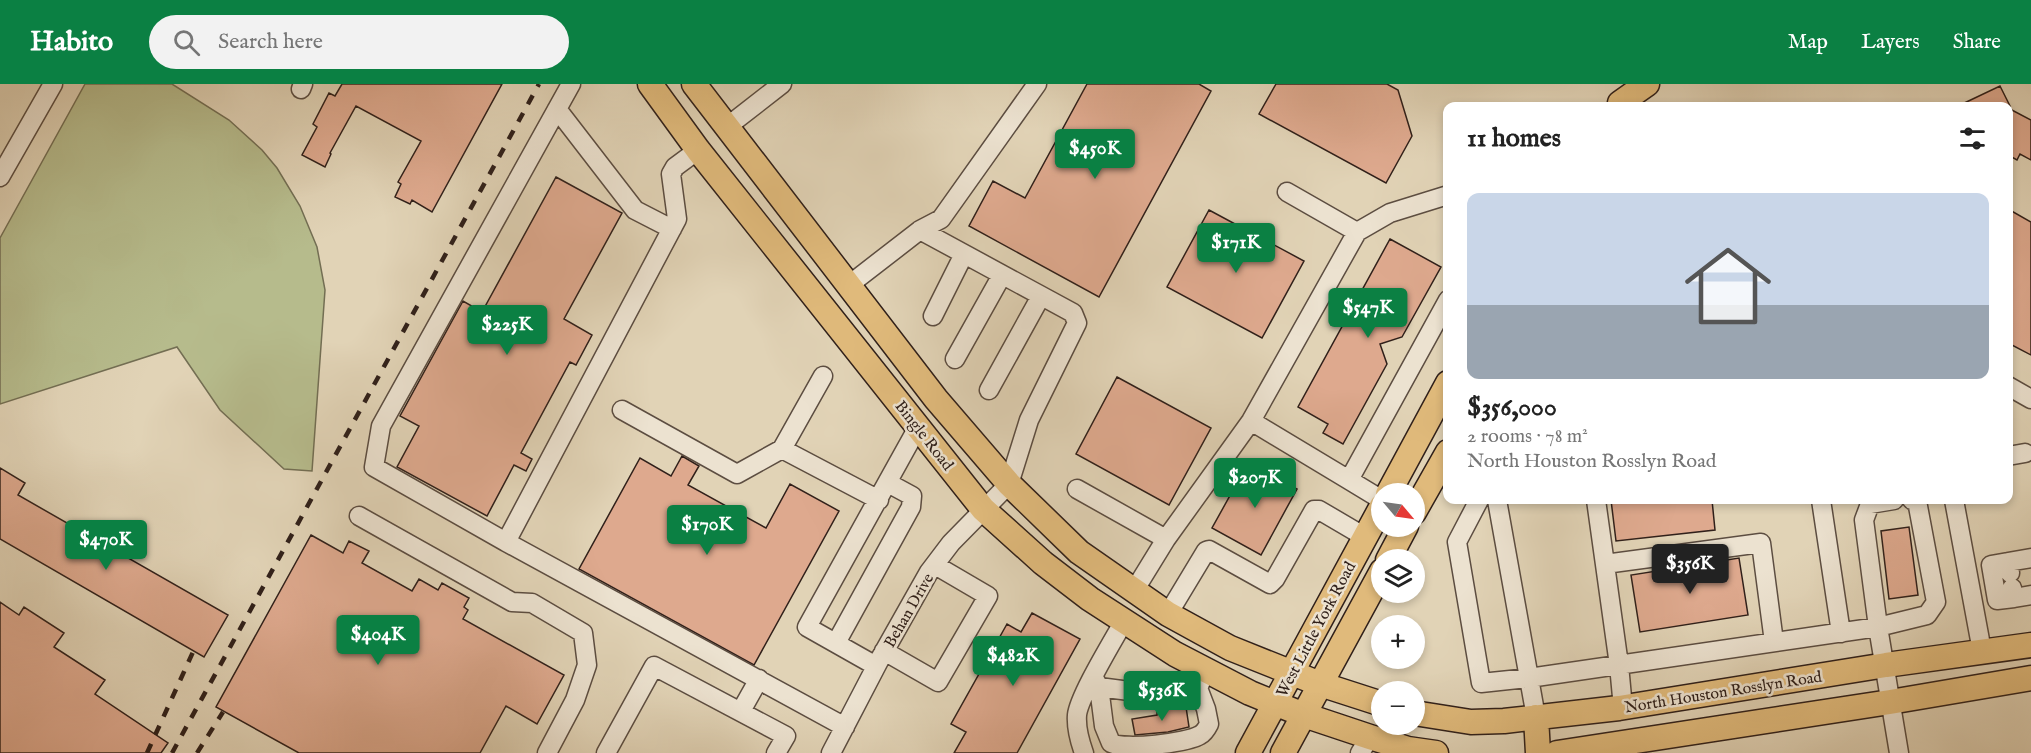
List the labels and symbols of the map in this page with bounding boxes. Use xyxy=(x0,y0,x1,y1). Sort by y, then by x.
pin: $450K xyxy=(1053,129,1137,180)
pin: $171K xyxy=(1194,223,1278,274)
pin: $547K xyxy=(1326,288,1410,339)
pin: $225K xyxy=(465,305,549,356)
street label: Bingle Road xyxy=(890,397,957,476)
pin: $207K xyxy=(1213,458,1297,509)
north arrow xyxy=(1371,483,1425,537)
pin: $170K xyxy=(665,505,749,556)
pin: $470K xyxy=(64,520,148,571)
pin: $356K xyxy=(1648,544,1732,595)
street label: West Little York Road xyxy=(1273,558,1361,701)
street label: Behan Drive xyxy=(880,570,939,652)
pin: $404K xyxy=(336,615,420,666)
pin: $482K xyxy=(971,636,1055,687)
street label: North Houston Rosslyn Road xyxy=(1623,667,1824,718)
pin: $536K xyxy=(1120,671,1204,722)

